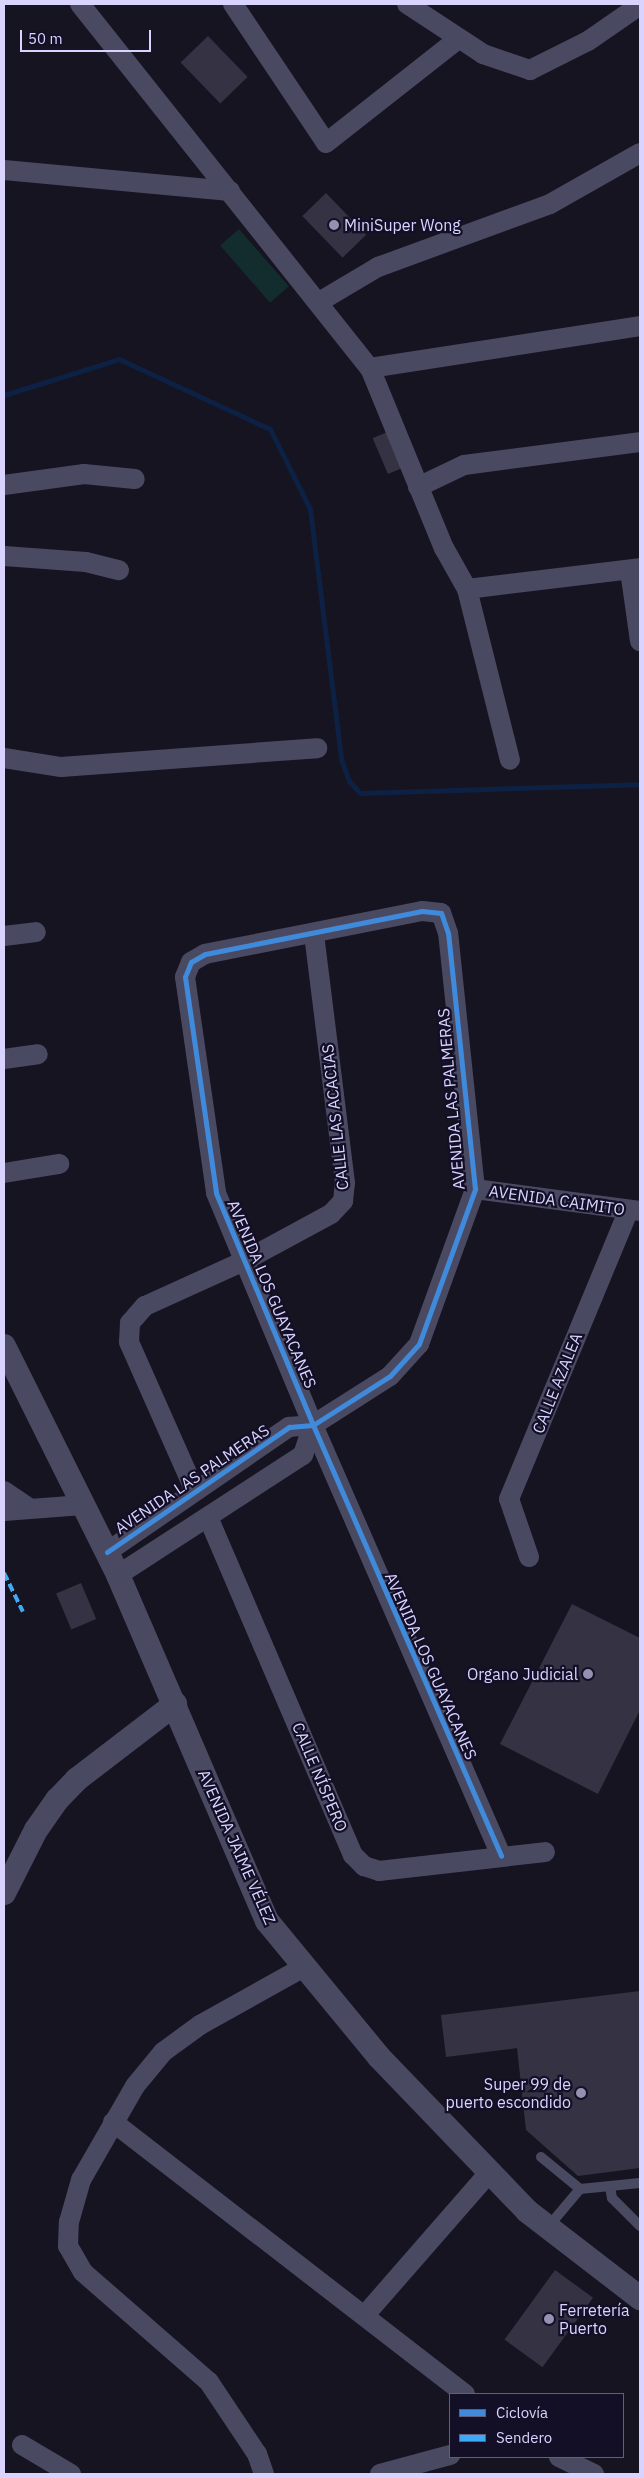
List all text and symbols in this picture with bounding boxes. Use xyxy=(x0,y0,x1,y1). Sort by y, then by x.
scale bar xyxy=(22,20,154,52)
text: 50 m xyxy=(28,29,63,48)
place label: MiniSuper Wong xyxy=(344,215,461,235)
marker: MiniSuper Wong xyxy=(328,219,340,231)
street label: AVENIDA LAS PALMERAS xyxy=(434,1008,468,1190)
street label: CALLE LAS ACACIAS xyxy=(318,1043,352,1191)
street label: AVENIDA CAIMITO xyxy=(488,1181,626,1219)
street label: AVENIDA LOS GUAYACANES xyxy=(224,1197,320,1391)
street label: CALLE AZALEA xyxy=(528,1330,586,1436)
street label: AVENIDA LAS PALMERAS xyxy=(111,1420,273,1538)
street label: AVENIDA LOS GUAYACANES xyxy=(381,1569,481,1763)
place label: Organo Judicial xyxy=(467,1664,578,1684)
marker: Organo Judicial xyxy=(582,1668,594,1680)
street label: CALLE NÍSPERO xyxy=(288,1720,352,1834)
street label: AVENIDA JAIME VÉLEZ xyxy=(194,1767,280,1927)
place label: Super 99 de puerto escondido xyxy=(446,2074,571,2112)
marker: Super 99 de puerto escondido xyxy=(575,2087,587,2099)
place label: Ferretería Puerto xyxy=(559,2300,630,2338)
marker: Ferretería Puerto xyxy=(543,2313,555,2325)
legend xyxy=(449,2393,624,2458)
text: Ciclovía xyxy=(496,2403,548,2422)
text: Sendero xyxy=(496,2428,552,2447)

